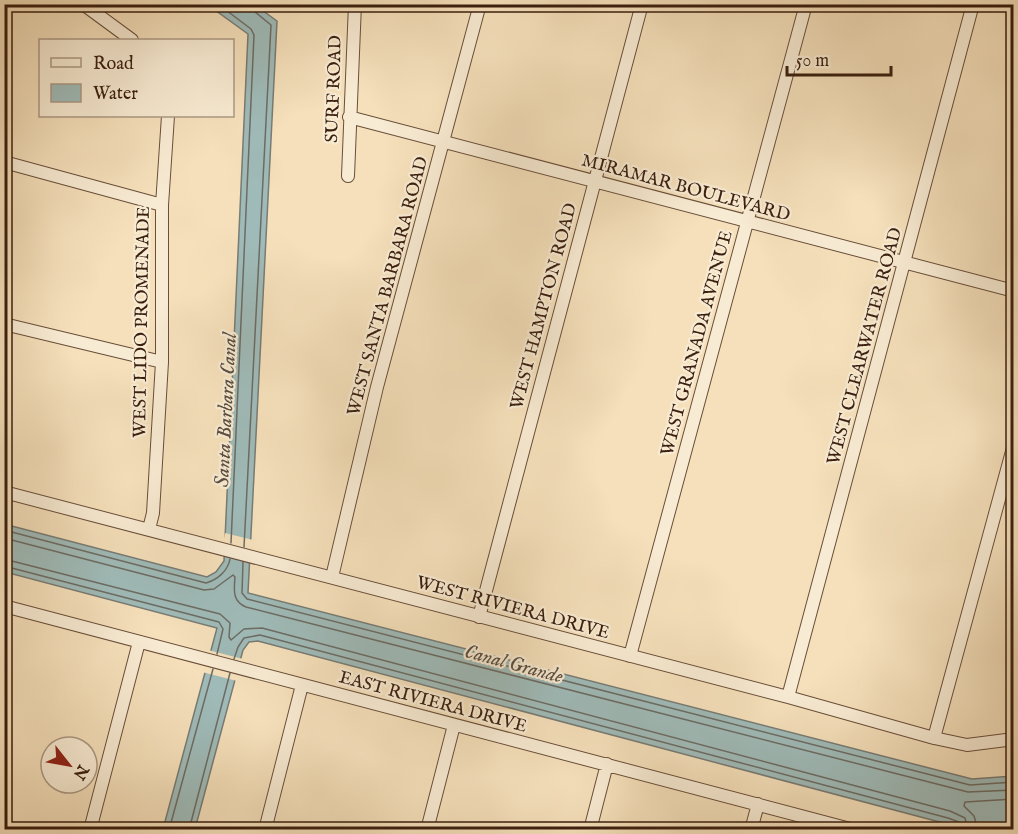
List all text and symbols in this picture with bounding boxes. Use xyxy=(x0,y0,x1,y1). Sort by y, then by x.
street label: SURF ROAD xyxy=(321,35,348,143)
legend xyxy=(39,39,234,117)
scale bar xyxy=(787,39,890,77)
text: 50 m xyxy=(796,50,829,73)
text: Road xyxy=(93,53,134,76)
text: Water xyxy=(93,83,138,106)
street label: MIRAMAR BOULEVARD xyxy=(579,149,793,227)
street label: WEST SANTA BARBARA ROAD xyxy=(343,154,434,419)
street label: WEST HAMPTON ROAD xyxy=(506,201,583,412)
street label: WEST LIDO PROMENADE xyxy=(129,206,156,438)
street label: WEST CLEARWATER ROAD xyxy=(823,225,908,468)
street label: WEST GRANADA AVENUE xyxy=(656,228,739,459)
water label: Santa Barbara Canal xyxy=(210,330,243,488)
street label: WEST RIVIERA DRIVE xyxy=(414,572,612,645)
water label: Canal Grande xyxy=(462,639,566,690)
street label: EAST RIVIERA DRIVE xyxy=(336,666,529,739)
north arrow xyxy=(39,735,99,795)
text: N xyxy=(68,760,93,783)

